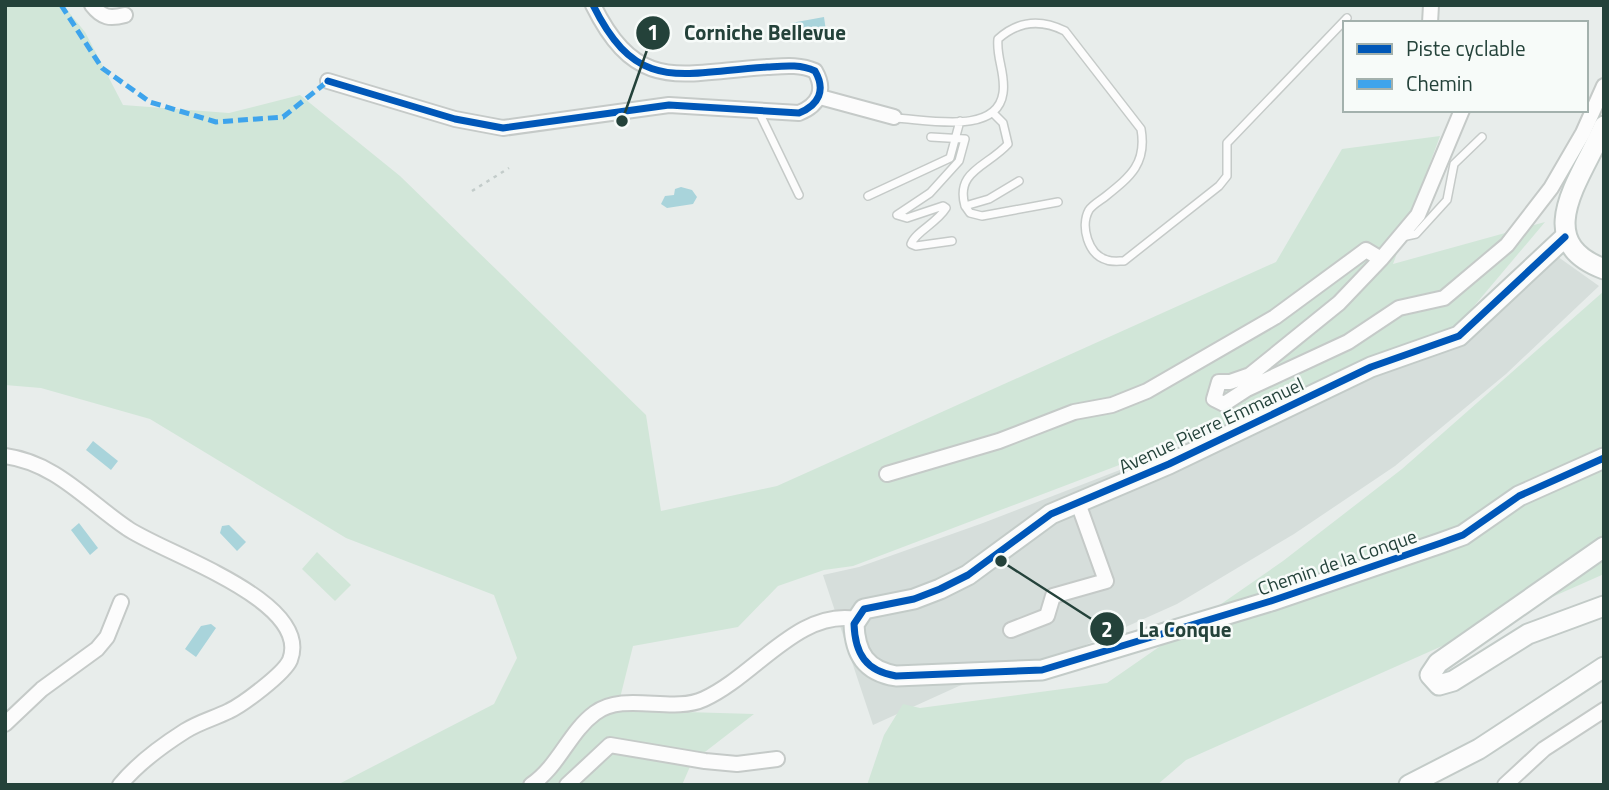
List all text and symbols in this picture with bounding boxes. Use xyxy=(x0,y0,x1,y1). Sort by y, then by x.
callout: Corniche Bellevue xyxy=(635,12,860,54)
text: 1 xyxy=(647,16,659,48)
text: Corniche Bellevue xyxy=(684,16,846,48)
legend xyxy=(1343,21,1588,112)
text: Piste cyclable xyxy=(1406,32,1526,64)
text: Chemin xyxy=(1406,67,1473,99)
street label: Avenue Pierre Emmanuel xyxy=(1113,369,1308,480)
street label: Chemin de la Conque xyxy=(1253,521,1420,602)
callout: La Conque xyxy=(1090,608,1246,650)
text: 2 xyxy=(1101,613,1113,645)
text: La Conque xyxy=(1138,613,1232,645)

